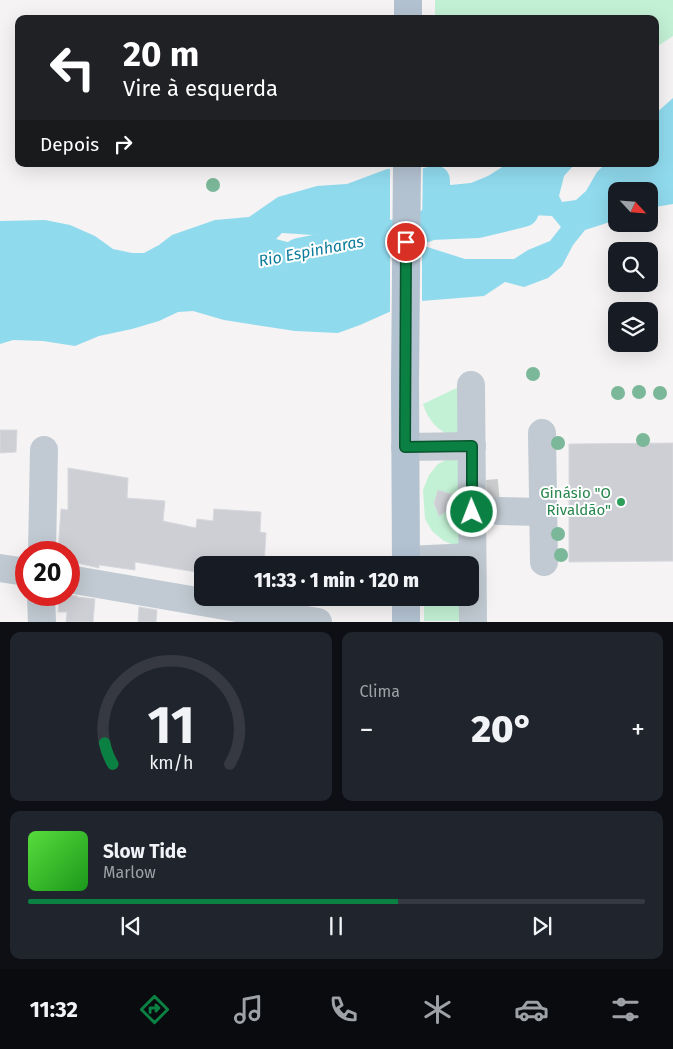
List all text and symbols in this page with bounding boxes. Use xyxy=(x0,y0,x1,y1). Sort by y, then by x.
text: 20 m xyxy=(123,33,199,75)
icon: left xyxy=(40,35,105,100)
text: Vire à esquerda xyxy=(123,75,278,102)
icon: right xyxy=(109,130,137,158)
text: Depois xyxy=(40,133,99,156)
north arrow xyxy=(608,182,658,232)
map controls xyxy=(608,182,658,352)
pin xyxy=(385,221,427,263)
icon: arrive xyxy=(392,228,420,256)
water label: Rio Espinharas xyxy=(257,231,365,271)
button: search xyxy=(608,242,658,292)
button: layers xyxy=(608,302,658,352)
place label: Ginásio "O Rivaldão" xyxy=(540,484,611,519)
position arrow xyxy=(445,485,497,537)
marker: Ginásio "O Rivaldão" xyxy=(615,496,627,508)
speed limit sign: 20 xyxy=(15,541,80,606)
text: 11:33 · 1 min · 120 m xyxy=(254,569,419,592)
text: Clima xyxy=(360,682,400,701)
text: 11 xyxy=(147,694,194,757)
text: 20° xyxy=(471,706,533,752)
text: − xyxy=(360,713,374,746)
text: + xyxy=(631,713,645,746)
text: km/h xyxy=(149,752,193,774)
text: Slow Tide xyxy=(103,840,187,863)
text: Marlow xyxy=(103,863,156,882)
icon: previous xyxy=(117,912,145,940)
icon: pause xyxy=(322,912,350,940)
icon: next xyxy=(528,912,556,940)
icon: directions xyxy=(137,992,172,1027)
icon: music xyxy=(231,992,266,1027)
icon: phone xyxy=(326,992,361,1027)
icon: climate xyxy=(420,992,455,1027)
icon: car xyxy=(514,992,549,1027)
icon: filters xyxy=(608,992,643,1027)
text: 11:32 xyxy=(30,996,78,1023)

